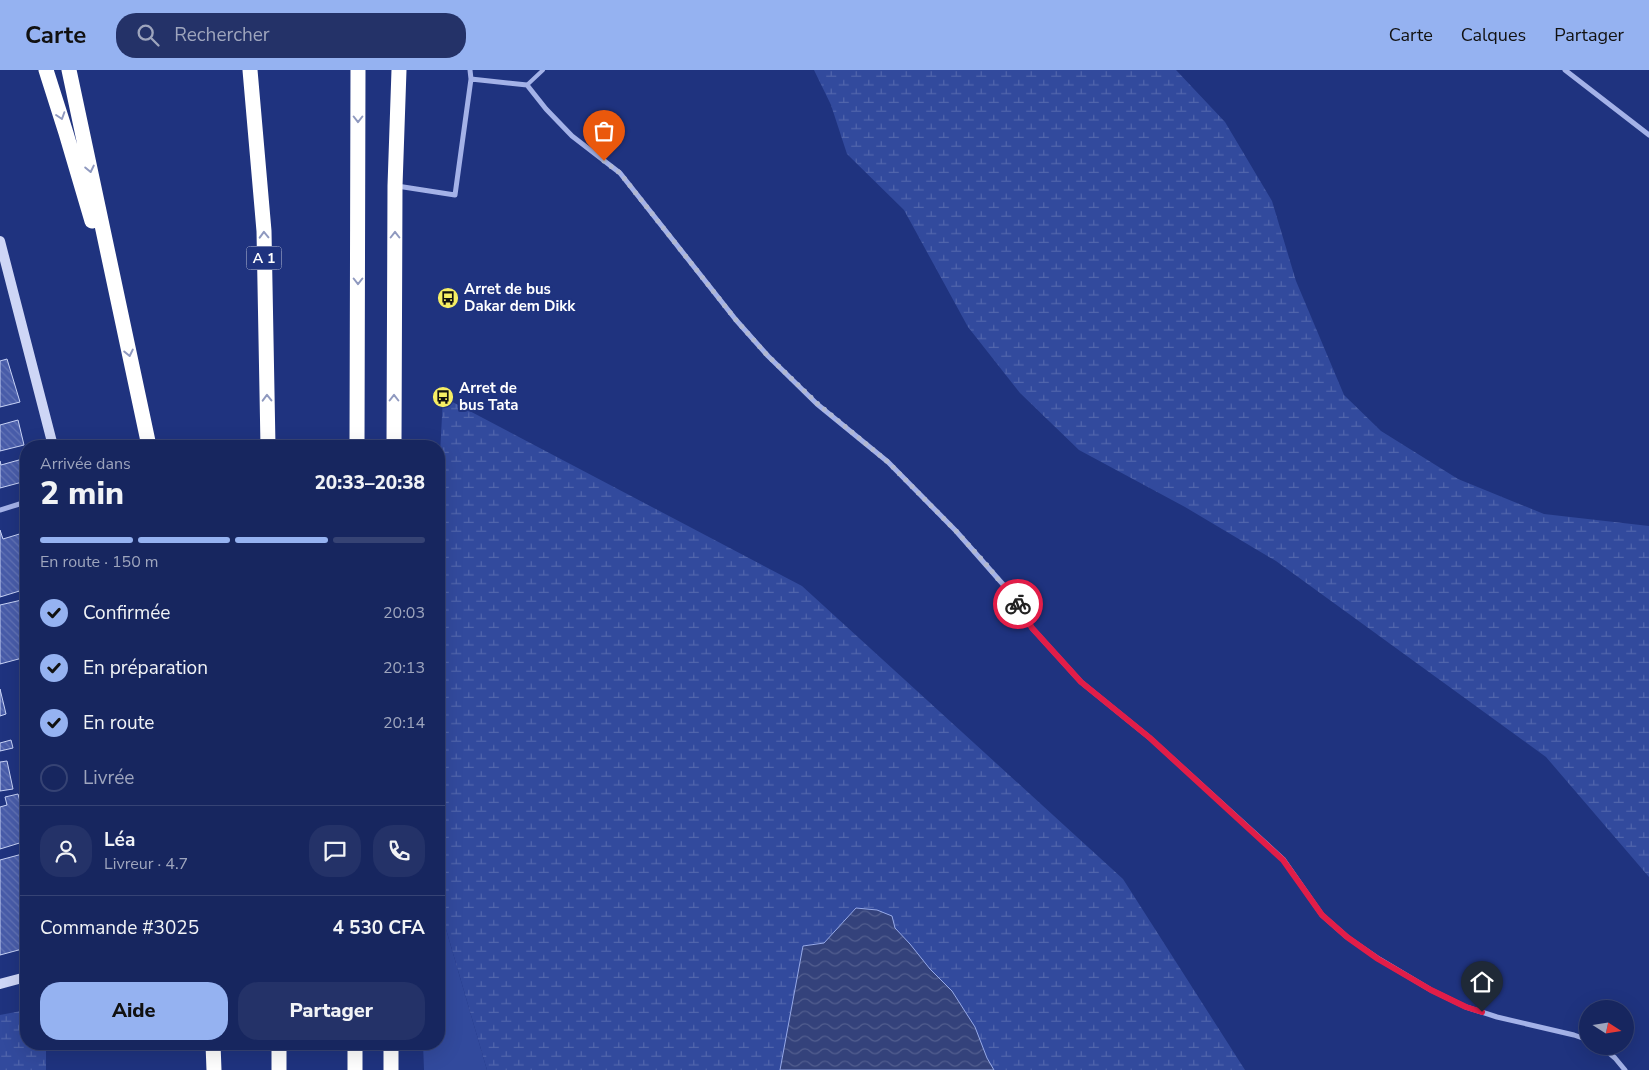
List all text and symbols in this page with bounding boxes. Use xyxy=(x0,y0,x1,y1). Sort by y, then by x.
search box xyxy=(116,13,466,58)
text: Carte xyxy=(25,19,86,51)
icon: search xyxy=(134,21,162,49)
text: Rechercher xyxy=(174,22,270,48)
text: Carte xyxy=(1389,23,1433,47)
text: Calques xyxy=(1461,23,1526,47)
text: Partager xyxy=(1554,23,1624,47)
pin xyxy=(583,110,625,161)
one-way arrow xyxy=(55,112,65,120)
one-way arrow xyxy=(353,115,363,123)
icon: bag xyxy=(590,117,618,145)
one-way arrow xyxy=(84,165,95,174)
one-way arrow xyxy=(258,231,269,239)
one-way arrow xyxy=(390,231,400,238)
road number: A 1 xyxy=(246,247,282,270)
one-way arrow xyxy=(353,278,363,285)
place label: Arret de bus Dakar dem Dikk xyxy=(464,279,576,316)
bus stop icon: Arret de bus Dakar dem Dikk xyxy=(436,286,460,310)
one-way arrow xyxy=(123,349,134,358)
place label: Arret de bus Tata xyxy=(459,378,518,415)
bus stop icon: Arret de bus Tata xyxy=(431,385,455,409)
one-way arrow xyxy=(262,393,272,401)
one-way arrow xyxy=(389,393,399,401)
text: Arrivée dans xyxy=(40,453,131,475)
text: 20:33–20:38 xyxy=(314,470,425,496)
text: 2 min xyxy=(40,472,124,515)
text: En route · 150 m xyxy=(40,551,159,573)
courier xyxy=(993,579,1043,629)
icon: bike xyxy=(1004,590,1032,618)
icon: check xyxy=(40,599,68,627)
text: Confirmée xyxy=(83,600,170,626)
text: 20:03 xyxy=(383,602,425,624)
icon: check xyxy=(40,654,68,682)
text: En préparation xyxy=(83,655,208,681)
text: 20:13 xyxy=(383,657,425,679)
icon: check xyxy=(40,709,68,737)
text: En route xyxy=(83,710,154,736)
text: 20:14 xyxy=(383,712,425,734)
text: Livrée xyxy=(83,765,134,791)
button: person xyxy=(40,825,92,877)
button: chat xyxy=(309,825,361,877)
button: phone xyxy=(373,825,425,877)
text: Léa xyxy=(104,827,135,853)
text: Livreur · 4.7 xyxy=(104,853,188,875)
text: Commande #3025 xyxy=(40,915,199,941)
text: 4 530 CFA xyxy=(332,915,425,941)
pin xyxy=(1461,961,1503,1012)
icon: home xyxy=(1468,968,1496,996)
button: Aide xyxy=(40,982,228,1040)
button: Partager xyxy=(238,982,425,1040)
north arrow xyxy=(1579,1000,1634,1055)
map controls xyxy=(1579,1000,1634,1055)

